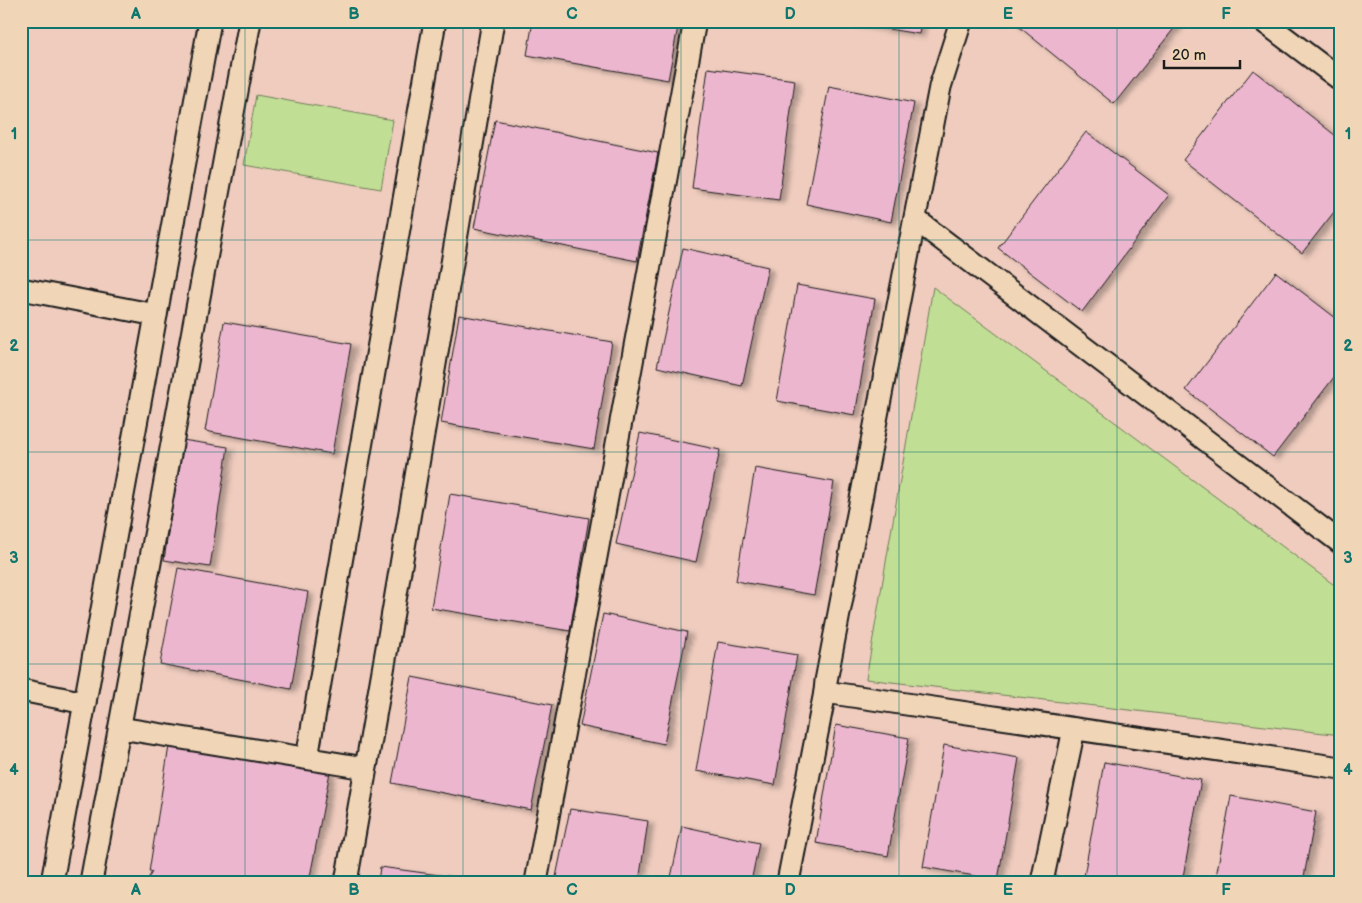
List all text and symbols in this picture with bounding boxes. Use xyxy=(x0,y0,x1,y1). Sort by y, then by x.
text: A xyxy=(130,5,141,24)
text: B xyxy=(348,5,360,24)
text: C xyxy=(566,5,578,24)
text: D xyxy=(784,5,796,24)
text: E xyxy=(1003,5,1013,24)
text: F xyxy=(1221,5,1231,24)
scale bar xyxy=(1164,38,1241,70)
text: 20 m xyxy=(1172,46,1206,65)
text: 1 xyxy=(11,125,17,144)
text: 1 xyxy=(1345,125,1351,144)
text: 2 xyxy=(9,337,19,356)
text: 2 xyxy=(1343,337,1353,356)
text: 3 xyxy=(9,549,19,568)
text: 3 xyxy=(1343,549,1353,568)
text: 4 xyxy=(9,761,19,780)
text: 4 xyxy=(1343,761,1353,780)
text: A xyxy=(130,881,141,900)
text: B xyxy=(348,881,360,900)
text: C xyxy=(566,881,578,900)
text: D xyxy=(784,881,796,900)
text: E xyxy=(1003,881,1013,900)
text: F xyxy=(1221,881,1231,900)

